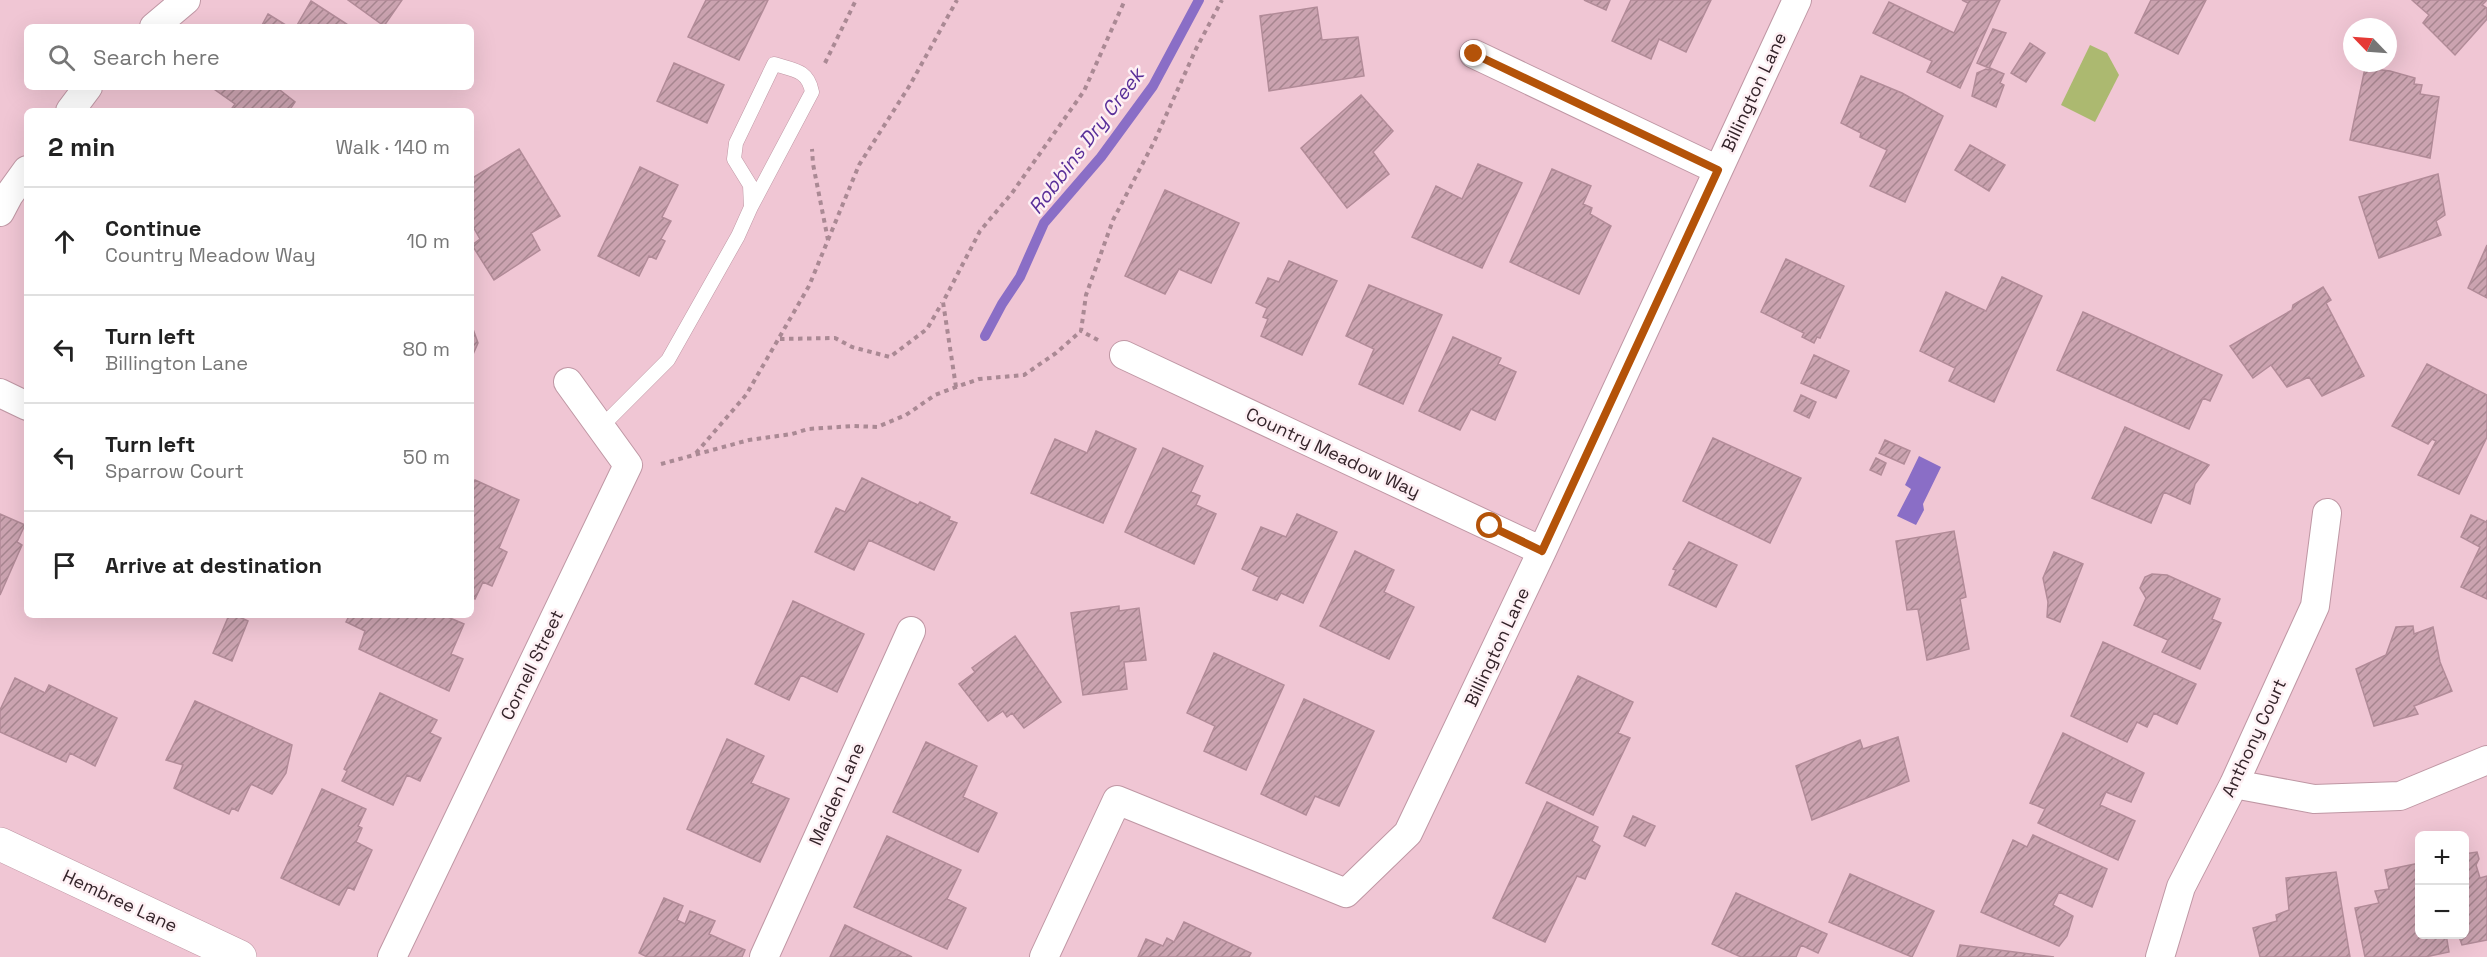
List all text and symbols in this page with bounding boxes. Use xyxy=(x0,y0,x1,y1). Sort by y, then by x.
north arrow xyxy=(2343,18,2397,72)
search box xyxy=(24,24,474,90)
street label: Billington Lane xyxy=(1716,29,1791,155)
route end xyxy=(1460,40,1486,66)
icon: search xyxy=(45,41,78,74)
text: Search here xyxy=(93,43,220,71)
water label: Robbins Dry Creek xyxy=(1023,61,1151,219)
text: 2 min xyxy=(48,130,115,164)
text: Walk · 140 m xyxy=(336,134,450,160)
text: Continue xyxy=(105,214,201,242)
icon: ahead xyxy=(48,225,81,258)
text: 10 m xyxy=(406,228,450,254)
text: Country Meadow Way xyxy=(105,242,316,268)
text: Turn left xyxy=(105,322,195,350)
icon: left xyxy=(48,333,81,366)
text: 80 m xyxy=(402,336,450,362)
text: Billington Lane xyxy=(105,350,248,376)
street label: Country Meadow Way xyxy=(1242,402,1424,503)
text: Turn left xyxy=(105,430,195,458)
icon: left xyxy=(48,441,81,474)
text: 50 m xyxy=(403,444,450,470)
text: Sparrow Court xyxy=(105,458,244,484)
route start xyxy=(1476,512,1502,538)
icon: arrive xyxy=(48,549,81,582)
text: Arrive at destination xyxy=(105,551,322,579)
street label: Billington Lane xyxy=(1459,584,1534,710)
street label: Cornell Street xyxy=(495,606,568,724)
street label: Anthony Court xyxy=(2216,675,2291,801)
street label: Maiden Lane xyxy=(804,739,869,849)
map controls xyxy=(2415,831,2469,939)
button: + xyxy=(2415,831,2469,885)
street label: Hembree Lane xyxy=(59,864,181,937)
button: − xyxy=(2415,885,2469,939)

